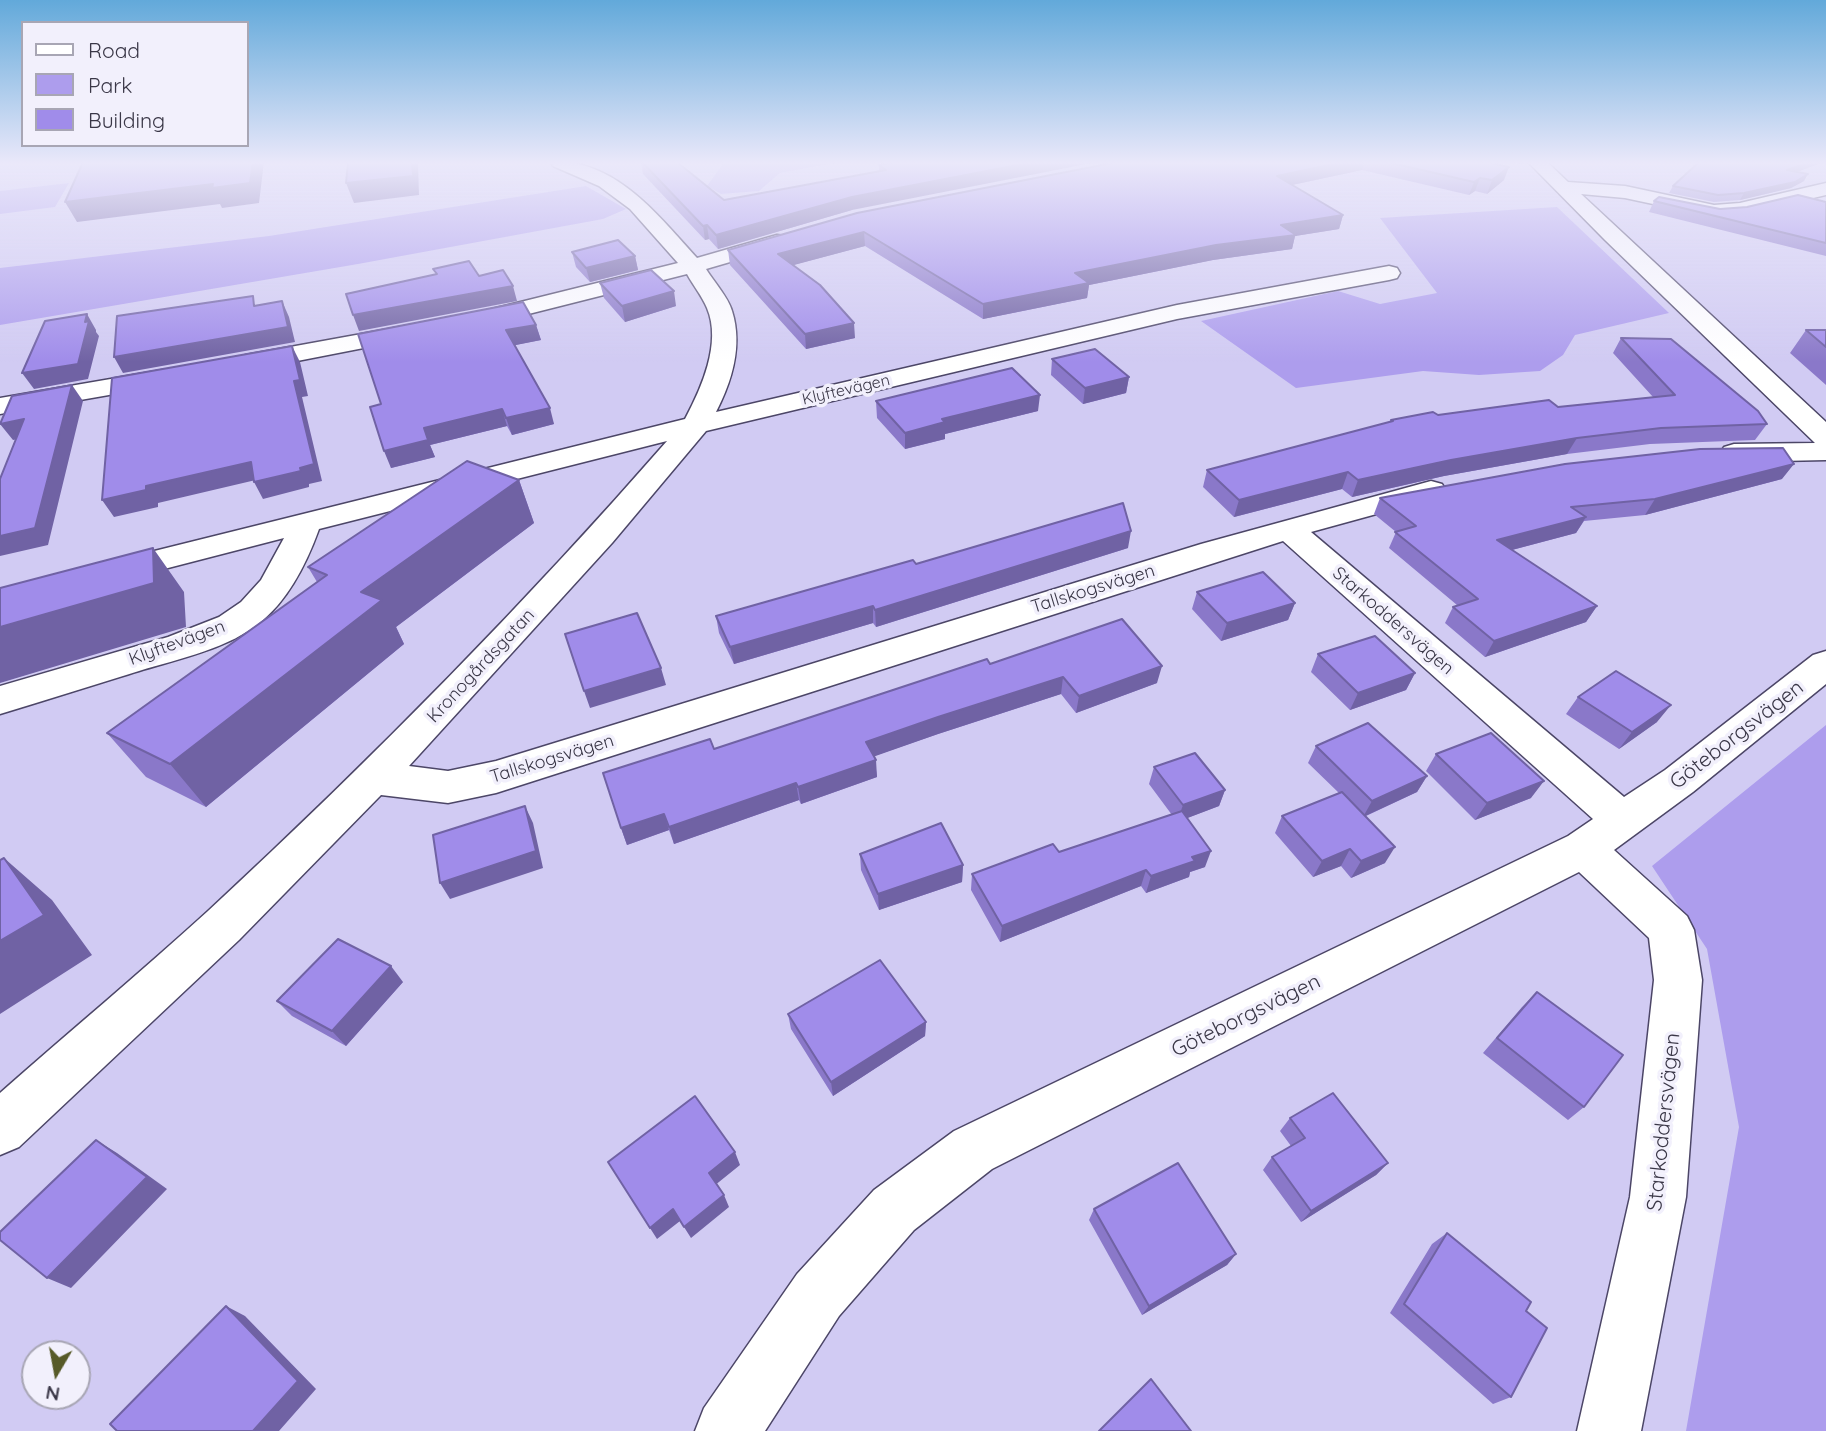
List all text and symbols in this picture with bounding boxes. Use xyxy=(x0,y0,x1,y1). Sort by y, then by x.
legend xyxy=(21,21,248,147)
text: Road xyxy=(88,37,140,63)
text: Park xyxy=(88,72,132,98)
text: Building xyxy=(88,107,165,133)
street label: Klyftevägen xyxy=(800,371,892,409)
street label: Tallskogsvägen xyxy=(1029,560,1157,618)
street label: Starkoddersvägen xyxy=(1328,563,1458,679)
street label: Kronogårdsgatan xyxy=(423,604,539,728)
street label: Klyftevägen xyxy=(126,616,228,670)
street label: Göteborgsvägen xyxy=(1665,675,1809,795)
street label: Tallskogsvägen xyxy=(488,730,616,788)
street label: Göteborgsvägen xyxy=(1167,969,1325,1063)
street label: Starkoddersvägen xyxy=(1642,1032,1686,1212)
north arrow xyxy=(21,1340,91,1410)
text: N xyxy=(44,1381,62,1407)

